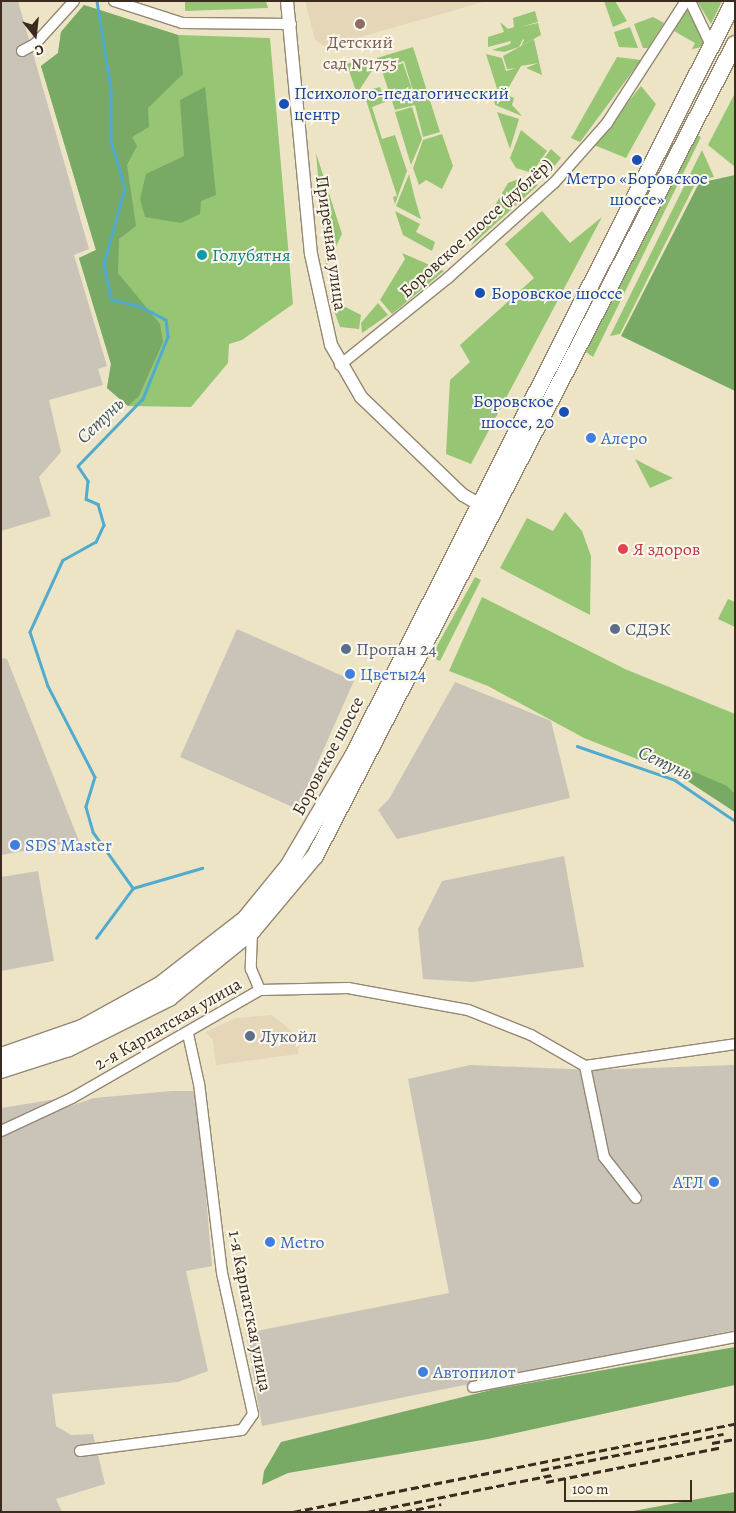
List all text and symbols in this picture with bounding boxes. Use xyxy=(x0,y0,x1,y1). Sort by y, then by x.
north arrow xyxy=(10,10,60,60)
marker: Детский сад №1755 xyxy=(354,18,366,30)
place label: Детский сад №1755 xyxy=(323,32,397,74)
text: С xyxy=(33,40,46,60)
place label: Психолого-педагогический центр xyxy=(294,83,509,126)
marker: Психолого-педагогический центр xyxy=(278,98,290,110)
street label: Боровское шоссе (дублёр) xyxy=(395,154,557,302)
marker: Метро «Боровское шоссе» xyxy=(631,154,643,166)
place label: Метро «Боровское шоссе» xyxy=(566,168,708,210)
street label: Приречная улица xyxy=(311,174,351,312)
place label: Голубятня xyxy=(212,244,291,266)
marker: Голубятня xyxy=(196,249,208,261)
place label: Боровское шоссе xyxy=(491,282,623,304)
marker: Боровское шоссе xyxy=(473,286,487,300)
place label: Боровское шоссе, 20 xyxy=(473,391,554,434)
water label: Сетунь xyxy=(73,393,129,449)
marker: Боровское шоссе, 20 xyxy=(558,406,570,418)
place label: Алеро xyxy=(601,427,647,449)
marker: Алеро xyxy=(585,432,597,444)
place label: Я здоров xyxy=(633,538,700,560)
marker: Я здоров xyxy=(617,543,629,555)
place label: СДЭК xyxy=(625,618,670,640)
marker: СДЭК xyxy=(609,623,621,635)
place label: Пропан 24 xyxy=(356,638,437,660)
marker: Пропан 24 xyxy=(340,643,352,655)
place label: Цветы24 xyxy=(360,663,426,685)
marker: Цветы24 xyxy=(344,668,356,680)
street label: Боровское шоссе xyxy=(288,693,368,819)
water label: Сетунь xyxy=(634,742,696,786)
place label: SDS Master xyxy=(25,834,112,856)
marker: SDS Master xyxy=(9,839,21,851)
street label: 2-я Карпатская улица xyxy=(91,973,245,1075)
place label: Лукойл xyxy=(260,1025,317,1047)
marker: Лукойл xyxy=(244,1030,256,1042)
place label: АТЛ xyxy=(673,1171,704,1193)
marker: АТЛ xyxy=(708,1176,720,1188)
street label: 1-я Карпатская улица xyxy=(224,1229,276,1393)
place label: Metro xyxy=(280,1231,325,1253)
marker: Metro xyxy=(264,1236,276,1248)
place label: Автопилот xyxy=(433,1361,516,1383)
marker: Автопилот xyxy=(417,1366,429,1378)
scale bar xyxy=(566,1470,694,1502)
text: 100 m xyxy=(572,1479,609,1499)

